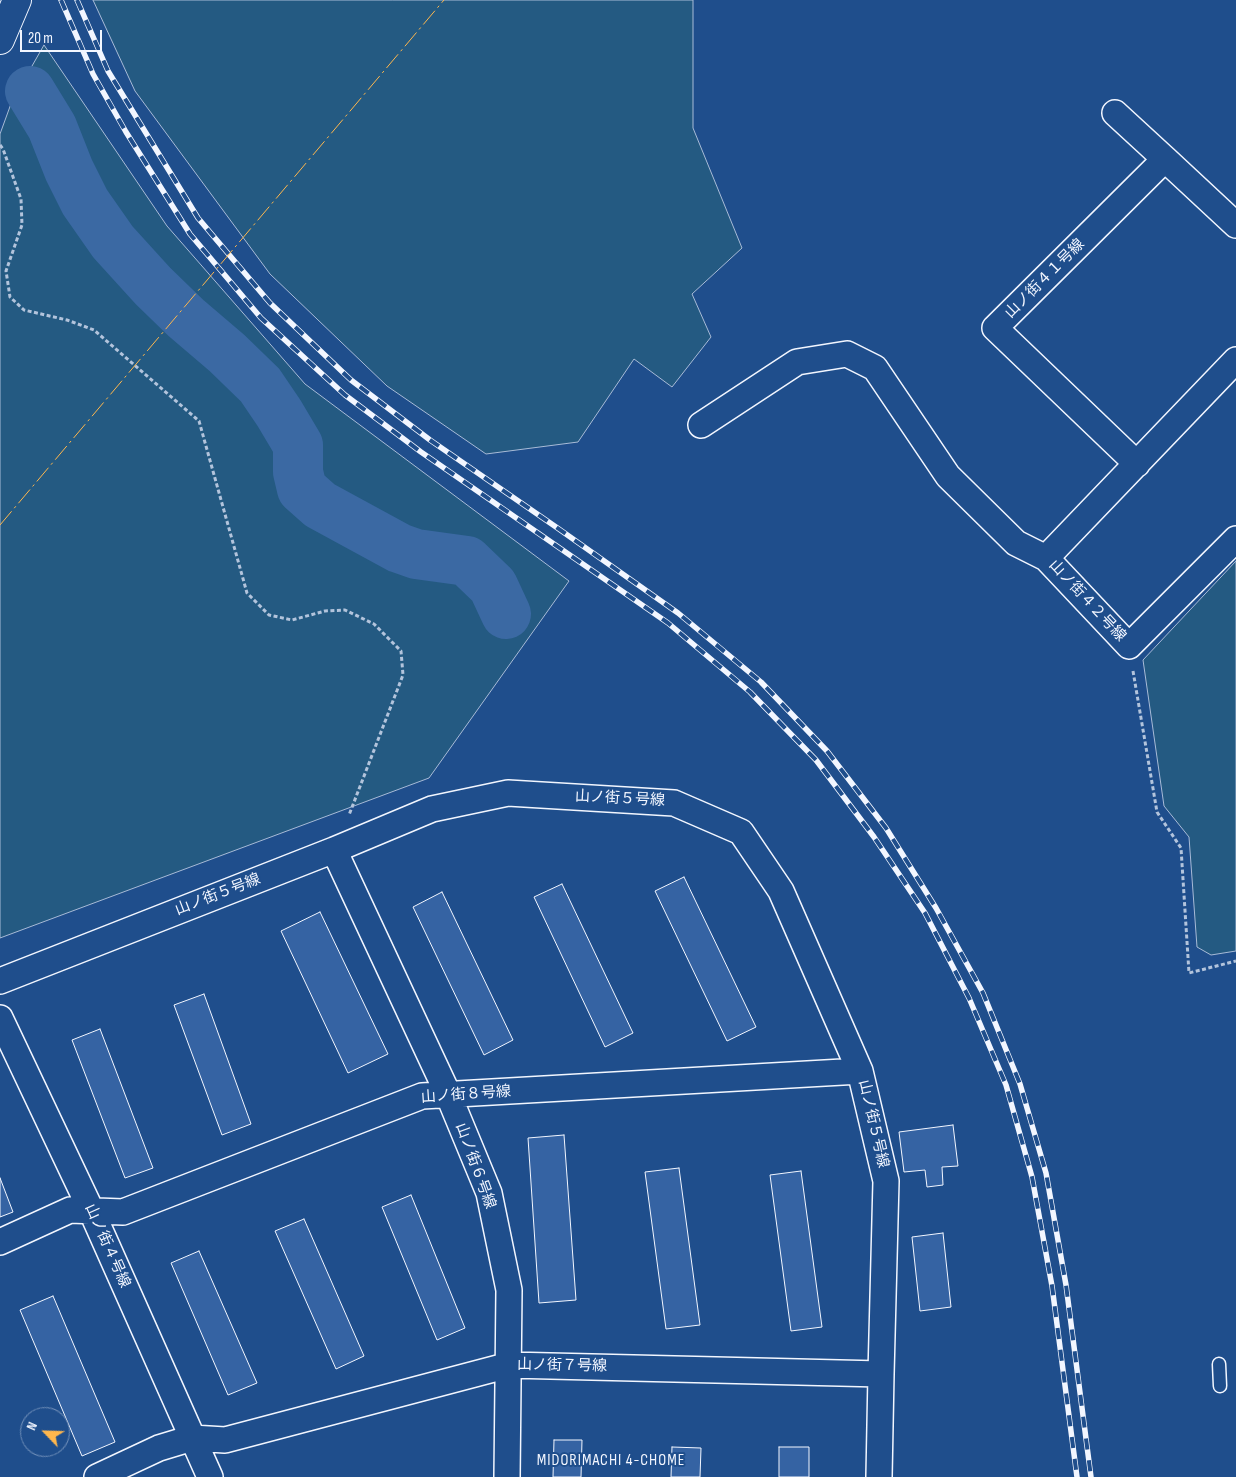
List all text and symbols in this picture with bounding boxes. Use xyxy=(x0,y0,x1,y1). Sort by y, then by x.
scale bar xyxy=(22,20,105,52)
text: 20 m xyxy=(28,29,53,48)
street label: 山ノ街４１号線 xyxy=(1002,236,1088,322)
street label: 山ノ街４２号線 xyxy=(1045,556,1129,646)
street label: 山ノ街５号線 xyxy=(575,788,665,810)
street label: 山ノ街５号線 xyxy=(173,870,263,920)
street label: 山ノ街５号線 xyxy=(854,1078,892,1170)
street label: 山ノ街８号線 xyxy=(420,1083,512,1107)
street label: 山ノ街６号線 xyxy=(451,1121,499,1211)
street label: 山ノ街４号線 xyxy=(80,1201,134,1291)
street label: 山ノ街７号線 xyxy=(517,1356,607,1376)
north arrow xyxy=(20,1407,70,1457)
text: N xyxy=(22,1419,41,1433)
district label: MIDORIMACHI 4-CHOME xyxy=(534,1451,688,1471)

